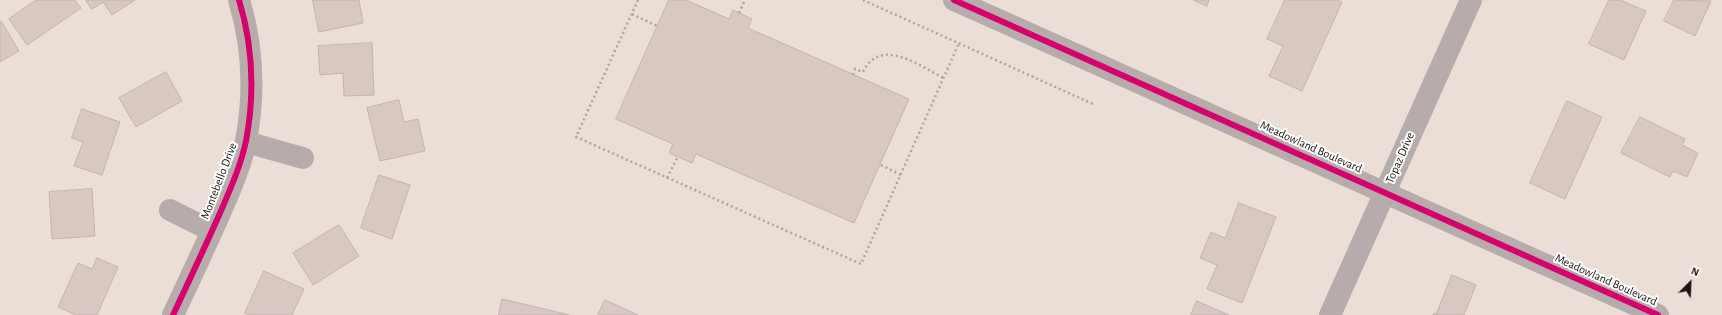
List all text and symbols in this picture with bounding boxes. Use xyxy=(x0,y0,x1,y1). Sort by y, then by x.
street label: Meadowland Boulevard xyxy=(1258,118,1364,176)
street label: Topaz Drive xyxy=(1382,130,1418,186)
street label: Montebello Drive xyxy=(198,141,240,221)
street label: Meadowland Boulevard xyxy=(1553,251,1659,309)
north arrow xyxy=(1670,263,1710,303)
text: N xyxy=(1689,265,1701,278)

